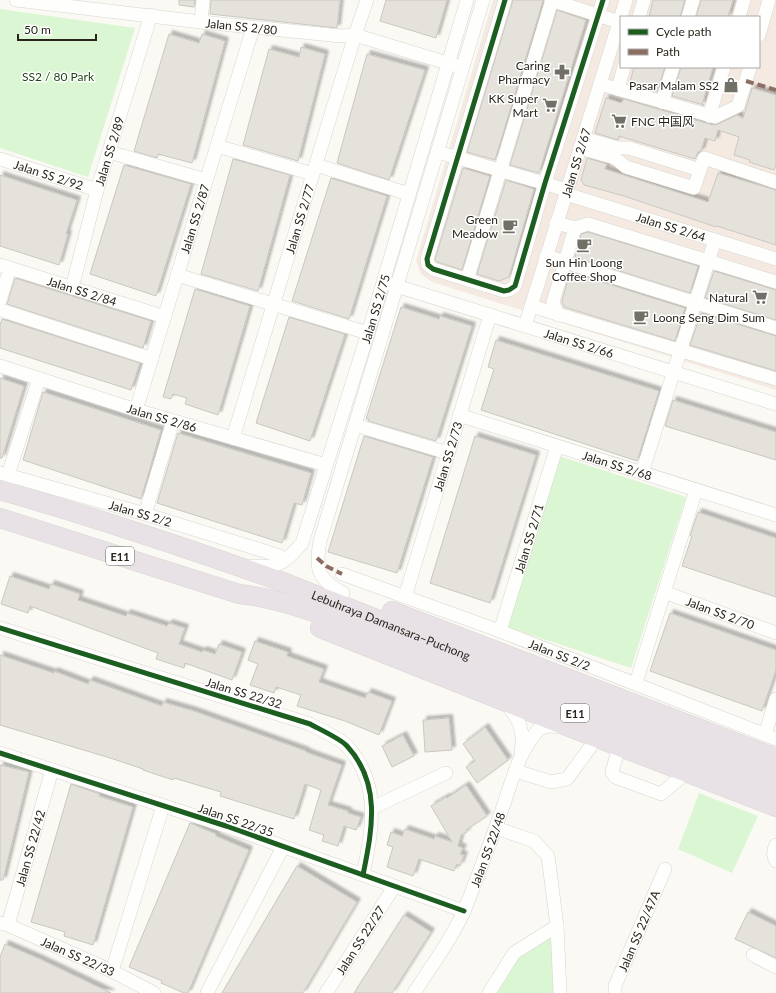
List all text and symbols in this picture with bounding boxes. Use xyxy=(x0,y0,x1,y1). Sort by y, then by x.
street label: Jalan SS 2/80 xyxy=(205,15,278,37)
scale bar xyxy=(18,16,96,42)
legend xyxy=(620,16,760,68)
text: 50 m xyxy=(24,22,51,37)
text: Cycle path xyxy=(656,24,711,39)
text: Path xyxy=(656,44,680,59)
place label: Caring Pharmacy xyxy=(498,58,551,87)
pharmacy icon: Caring Pharmacy xyxy=(553,63,571,81)
park label: SS2 / 80 Park xyxy=(22,69,95,84)
shop icon: Pasar Malam SS2 xyxy=(722,76,740,94)
place label: Pasar Malam SS2 xyxy=(629,78,719,93)
place label: KK Super Mart xyxy=(489,91,539,120)
supermarket icon: KK Super Mart xyxy=(541,96,559,114)
supermarket icon: FNC 中国风 xyxy=(610,112,628,130)
street label: Jalan SS 2/89 xyxy=(91,114,127,187)
place label: FNC 中国风 xyxy=(631,114,694,129)
street label: Jalan SS 2/67 xyxy=(558,126,593,199)
street label: Jalan SS 2/92 xyxy=(12,156,85,193)
street label: Jalan SS 2/87 xyxy=(177,182,212,255)
street label: Jalan SS 2/77 xyxy=(282,182,317,255)
street label: Jalan SS 2/64 xyxy=(635,209,708,244)
place label: Green Meadow xyxy=(452,212,499,241)
cafe icon: Green Meadow xyxy=(501,217,519,235)
cafe icon: Sun Hin Loong Coffee Shop xyxy=(575,236,593,254)
place label: Sun Hin Loong Coffee Shop xyxy=(546,255,622,284)
street label: Jalan SS 2/75 xyxy=(358,272,393,345)
street label: Jalan SS 2/84 xyxy=(46,273,119,309)
supermarket icon: Natural xyxy=(751,288,769,306)
place label: Natural xyxy=(709,290,748,305)
cafe icon: Loong Seng Dim Sum xyxy=(632,308,650,326)
place label: Loong Seng Dim Sum xyxy=(653,310,765,325)
street label: Jalan SS 2/66 xyxy=(543,325,616,361)
street label: Jalan SS 2/86 xyxy=(125,400,199,435)
street label: Jalan SS 2/73 xyxy=(430,420,465,493)
street label: Jalan SS 2/68 xyxy=(581,447,654,483)
street label: Jalan SS 2/2 xyxy=(107,497,174,529)
street label: Jalan SS 2/71 xyxy=(511,502,546,575)
road number: E11 xyxy=(106,547,134,565)
street label: Lebuhraya Damansara–Puchong xyxy=(310,587,473,663)
street label: Jalan SS 2/70 xyxy=(684,593,757,632)
street label: Jalan SS 2/2 xyxy=(527,636,593,673)
street label: Jalan SS 22/32 xyxy=(204,674,284,712)
road number: E11 xyxy=(561,704,589,722)
street label: Jalan SS 22/35 xyxy=(196,800,276,840)
street label: Jalan SS 22/42 xyxy=(12,808,48,888)
street label: Jalan SS 22/48 xyxy=(467,810,508,889)
street label: Jalan SS 22/47A xyxy=(615,887,663,974)
street label: Jalan SS 22/27 xyxy=(332,903,388,977)
street label: Jalan SS 22/33 xyxy=(39,933,117,979)

